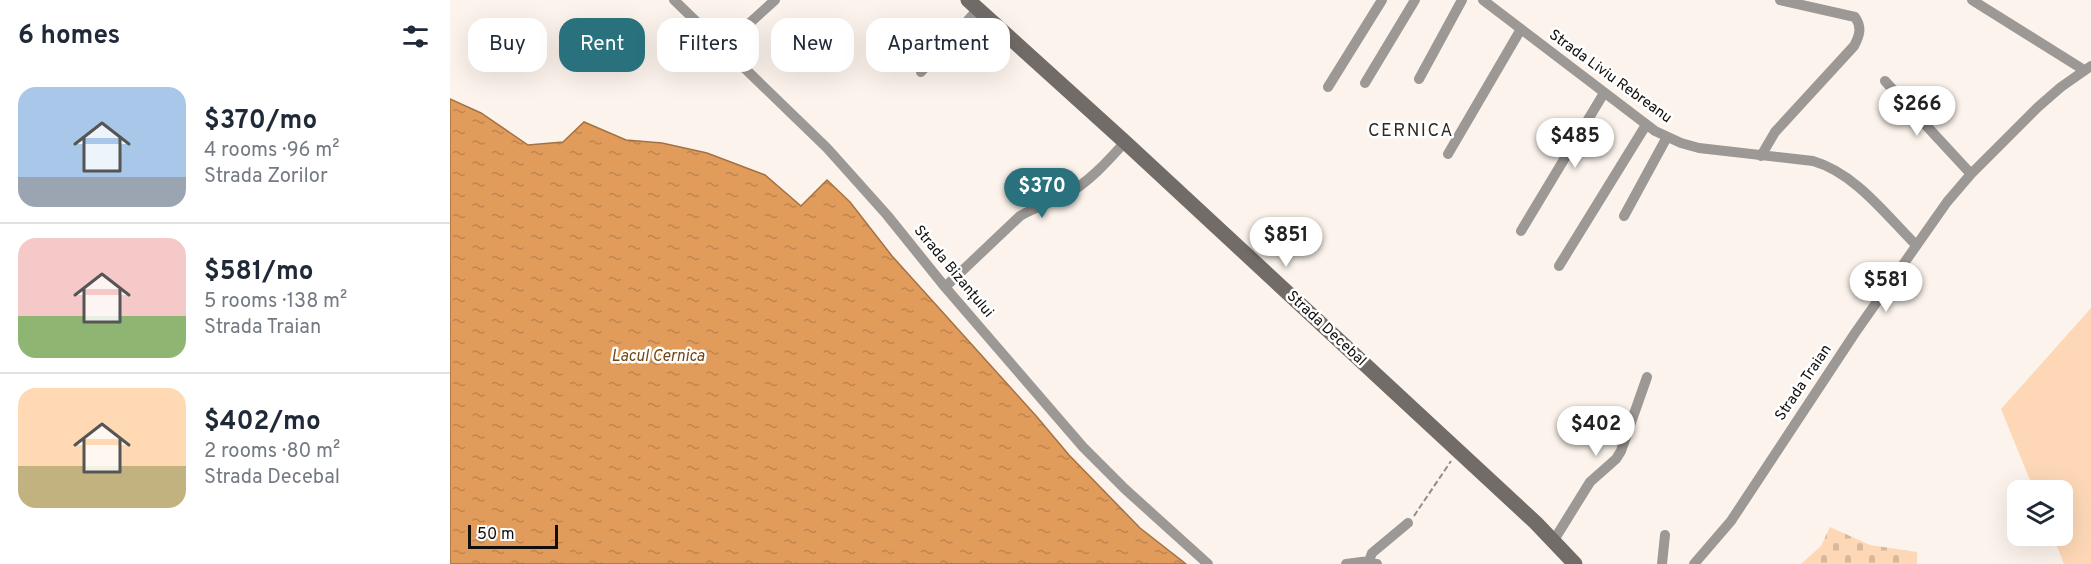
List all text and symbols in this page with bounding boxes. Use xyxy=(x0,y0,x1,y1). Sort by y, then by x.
chip: Buy xyxy=(468,18,547,72)
chip: Rent xyxy=(559,18,645,72)
chip: Filters xyxy=(657,18,759,72)
chip: New xyxy=(771,18,854,72)
chip: Apartment xyxy=(866,18,1010,72)
text: 6 homes xyxy=(18,20,120,53)
icon: filters xyxy=(399,20,432,53)
street label: Strada Liviu Rebreanu xyxy=(1545,26,1675,128)
pin: $266 xyxy=(1881,86,1953,137)
text: $266 xyxy=(1893,92,1941,118)
text: $370/mo xyxy=(204,105,317,138)
icon: home xyxy=(66,111,138,183)
pin: $485 xyxy=(1539,118,1611,169)
district label: CERNICA xyxy=(1368,120,1454,143)
text: $485 xyxy=(1550,124,1600,150)
text: 4 rooms · 96 m² xyxy=(204,138,339,164)
text: Strada Zorilor xyxy=(204,164,328,190)
pin: $370 xyxy=(1006,168,1078,219)
text: $370 xyxy=(1018,174,1066,200)
pin: $851 xyxy=(1250,217,1322,268)
street label: Strada Bizanțului xyxy=(909,222,997,322)
text: $851 xyxy=(1264,223,1308,249)
text: $581/mo xyxy=(204,256,314,289)
icon: home xyxy=(66,262,138,334)
pin: $581 xyxy=(1850,262,1922,313)
text: $581 xyxy=(1864,268,1908,294)
street label: Strada Decebal xyxy=(1282,287,1370,371)
text: 5 rooms · 138 m² xyxy=(204,289,347,315)
text: Strada Traian xyxy=(204,315,321,341)
street label: Strada Traian xyxy=(1772,341,1836,425)
water label: Lacul Cernica xyxy=(611,347,705,367)
text: $402/mo xyxy=(204,406,321,439)
pin: $402 xyxy=(1560,406,1632,457)
icon: home xyxy=(66,412,138,484)
text: $402 xyxy=(1571,412,1621,438)
text: 2 rooms · 80 m² xyxy=(204,439,340,465)
text: Strada Decebal xyxy=(204,465,340,491)
map controls xyxy=(2007,480,2073,546)
button: layers xyxy=(2007,480,2073,546)
scale bar xyxy=(468,522,558,550)
text: 50 m xyxy=(477,525,515,545)

